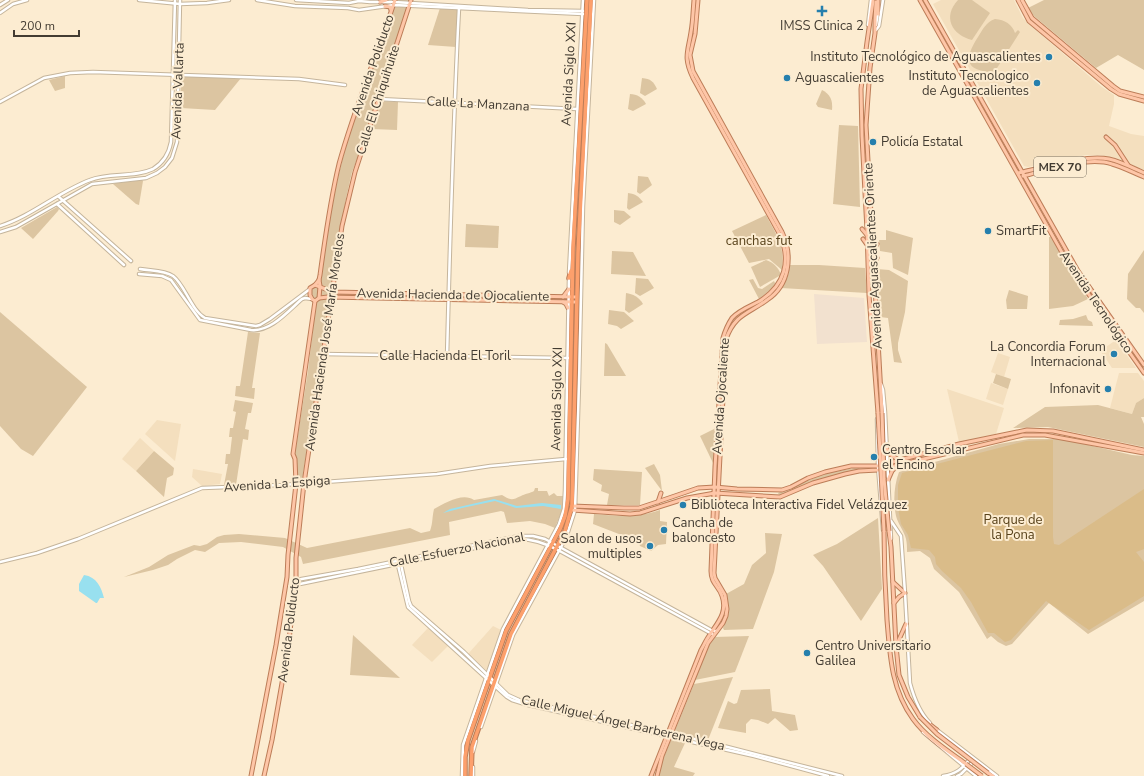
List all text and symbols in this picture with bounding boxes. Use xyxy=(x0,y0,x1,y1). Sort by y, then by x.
marker: IMSS Clinica 2 xyxy=(816,5,828,17)
scale bar xyxy=(14,12,79,38)
street label: Avenida Poliducto xyxy=(347,12,399,118)
place label: IMSS Clinica 2 xyxy=(780,17,864,35)
text: 200 m xyxy=(20,18,55,34)
street label: Avenida Siglo XXI xyxy=(557,22,581,126)
street label: Avenida Vallarta xyxy=(167,42,189,140)
street label: Calle El Chiquihuite xyxy=(352,43,404,157)
place label: Instituto Tecnológico de Aguascalientes xyxy=(810,48,1041,66)
marker: Instituto Tecnológico de Aguascalientes xyxy=(1044,52,1054,62)
place label: Instituto Tecnologico de Aguascalientes xyxy=(908,67,1029,100)
place label: Aguascalientes xyxy=(795,69,884,87)
marker: Aguascalientes xyxy=(782,73,792,83)
marker: Instituto Tecnologico de Aguascalientes xyxy=(1032,78,1042,88)
street label: Calle La Manzana xyxy=(426,92,530,116)
place label: Policía Estatal xyxy=(881,133,963,151)
marker: Policía Estatal xyxy=(868,137,878,147)
road number: MEX 70 xyxy=(1034,157,1086,177)
street label: Avenida Aguascalientes Oriente xyxy=(859,162,887,350)
place label: SmartFit xyxy=(996,222,1047,240)
marker: SmartFit xyxy=(983,226,993,236)
street label: Avenida Hacienda José María Morelos xyxy=(301,232,349,452)
park label: canchas fut xyxy=(726,232,793,250)
street label: Avenida Tecnológico xyxy=(1055,247,1137,357)
street label: Avenida Hacienda de Ojocaliente xyxy=(357,284,549,306)
street label: Avenida Ojocaliente xyxy=(708,337,734,455)
place label: La Concordia Forum Internacional xyxy=(990,338,1106,371)
street label: Calle Hacienda El Toril xyxy=(379,347,511,365)
street label: Avenida Siglo XXI xyxy=(547,347,567,451)
marker: La Concordia Forum Internacional xyxy=(1109,349,1119,359)
place label: Infonavit xyxy=(1049,380,1100,398)
marker: Infonavit xyxy=(1103,384,1113,394)
place label: Centro Escolar el Encino xyxy=(882,441,967,474)
marker: Centro Escolar el Encino xyxy=(869,452,879,462)
street label: Avenida La Espiga xyxy=(223,471,331,497)
place label: Biblioteca Interactiva Fidel Velázquez xyxy=(691,496,907,514)
marker: Biblioteca Interactiva Fidel Velázquez xyxy=(678,500,688,510)
park label: Parque de la Pona xyxy=(983,511,1043,544)
place label: Cancha de baloncesto xyxy=(672,514,736,547)
marker: Cancha de baloncesto xyxy=(659,525,669,535)
street label: Calle Esfuerzo Nacional xyxy=(388,528,526,572)
place label: Salon de usos multiples xyxy=(561,530,642,563)
marker: Salon de usos multiples xyxy=(645,541,655,551)
street label: Avenida Poliducto xyxy=(274,577,304,683)
place label: Centro Universitario Galilea xyxy=(815,637,931,670)
marker: Centro Universitario Galilea xyxy=(802,648,812,658)
street label: Calle Miguel Ángel Barberena Vega xyxy=(519,690,727,755)

